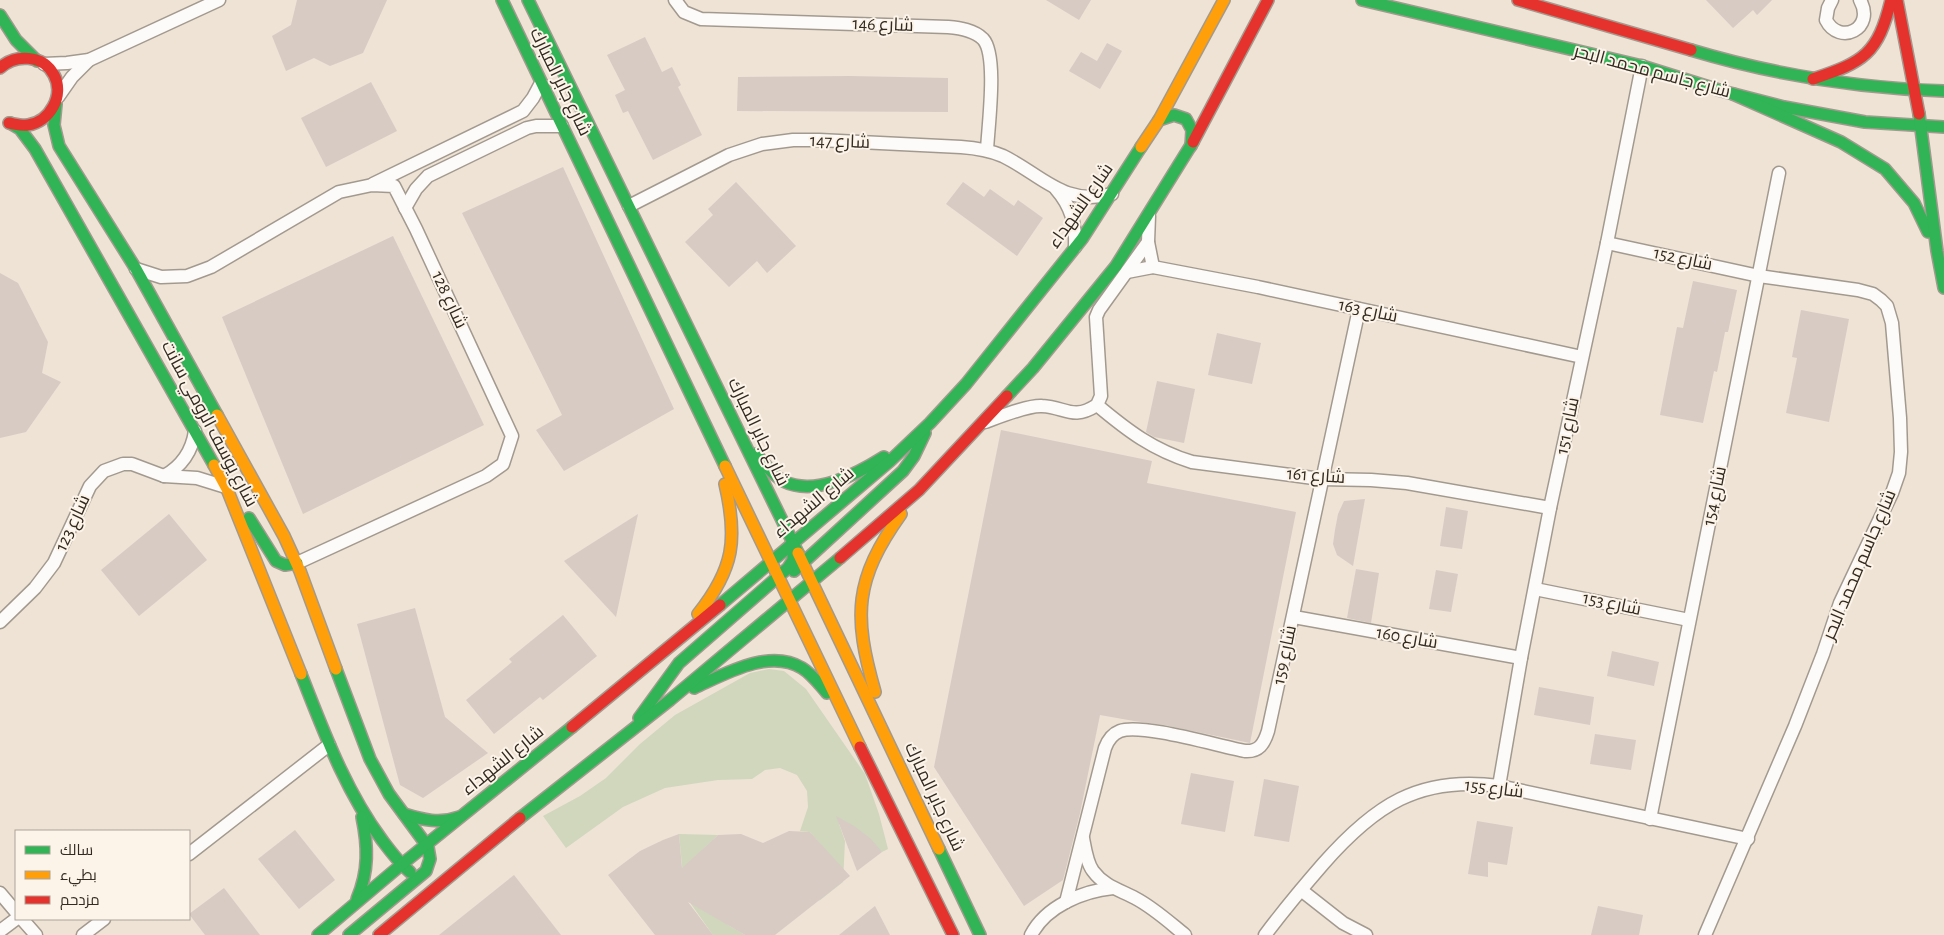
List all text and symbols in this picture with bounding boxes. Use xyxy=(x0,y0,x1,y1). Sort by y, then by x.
street label: شارع 146 xyxy=(852,14,914,37)
street label: شارع جابر المبارك xyxy=(524,25,595,140)
street label: شارع جاسم محمد البحر xyxy=(1570,41,1733,104)
street label: شارع 147 xyxy=(810,131,870,154)
street label: شارع الشهداء xyxy=(1044,160,1118,253)
street label: شارع 152 xyxy=(1651,243,1714,276)
street label: شارع 128 xyxy=(426,268,471,332)
street label: شارع 163 xyxy=(1336,295,1399,328)
street label: شارع يوسف الرومي سانت xyxy=(154,338,261,512)
street label: شارع جابر المبارك xyxy=(722,375,793,490)
street label: شارع 151 xyxy=(1552,396,1585,457)
street label: شارع الشهداء xyxy=(770,463,859,543)
street label: شارع 161 xyxy=(1286,464,1346,489)
street label: شارع 154 xyxy=(1699,464,1732,528)
street label: شارع جاسم محمد البحر xyxy=(1819,487,1902,644)
street label: شارع 123 xyxy=(51,492,96,555)
street label: شارع 153 xyxy=(1581,588,1643,621)
street label: شارع 160 xyxy=(1375,623,1439,654)
street label: شارع 159 xyxy=(1269,624,1302,687)
street label: شارع الشهداء xyxy=(458,722,548,801)
street label: شارع جابر المبارك xyxy=(899,739,968,855)
street label: شارع 155 xyxy=(1463,775,1525,804)
legend xyxy=(15,830,190,920)
text: سالك xyxy=(60,843,93,858)
text: بطيء xyxy=(60,868,97,887)
text: مزدحم xyxy=(60,893,100,910)

